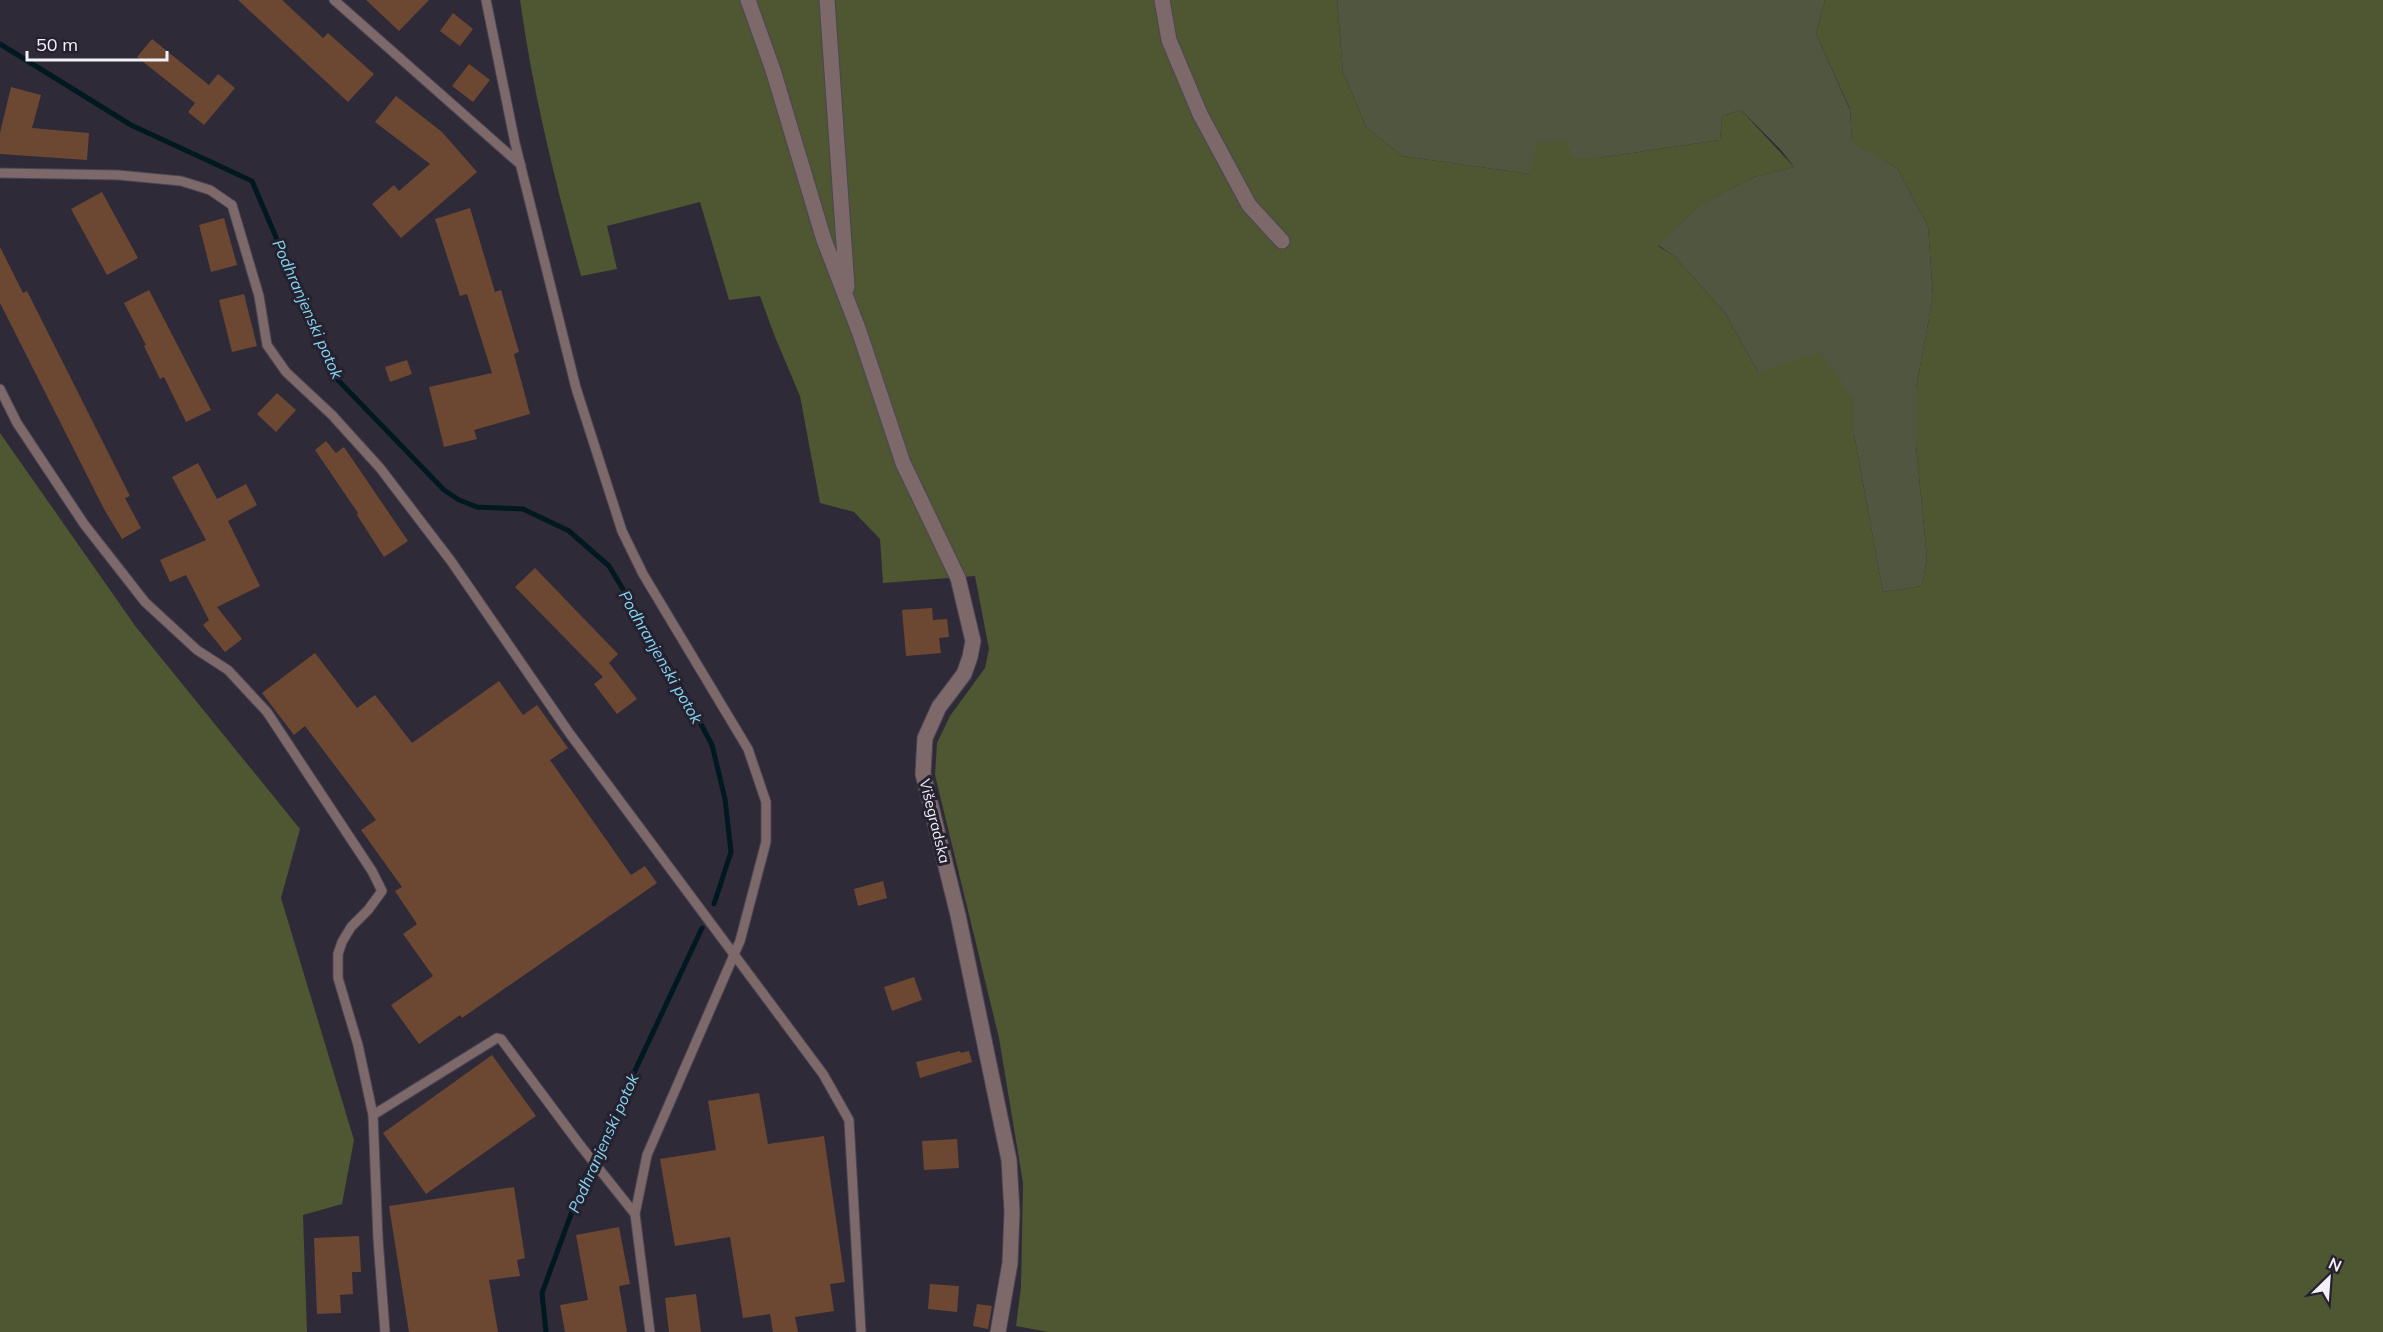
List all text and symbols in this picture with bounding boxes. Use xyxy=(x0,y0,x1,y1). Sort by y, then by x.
scale bar xyxy=(27,24,166,62)
text: 50 m xyxy=(36,33,78,56)
water label: Podhranjenski potok xyxy=(268,236,348,382)
water label: Podhranjenski potok xyxy=(615,587,708,728)
street label: Višegradska xyxy=(915,777,955,865)
water label: Podhranjenski potok xyxy=(563,1070,643,1216)
north arrow xyxy=(2299,1248,2359,1308)
text: N xyxy=(2326,1253,2345,1276)

